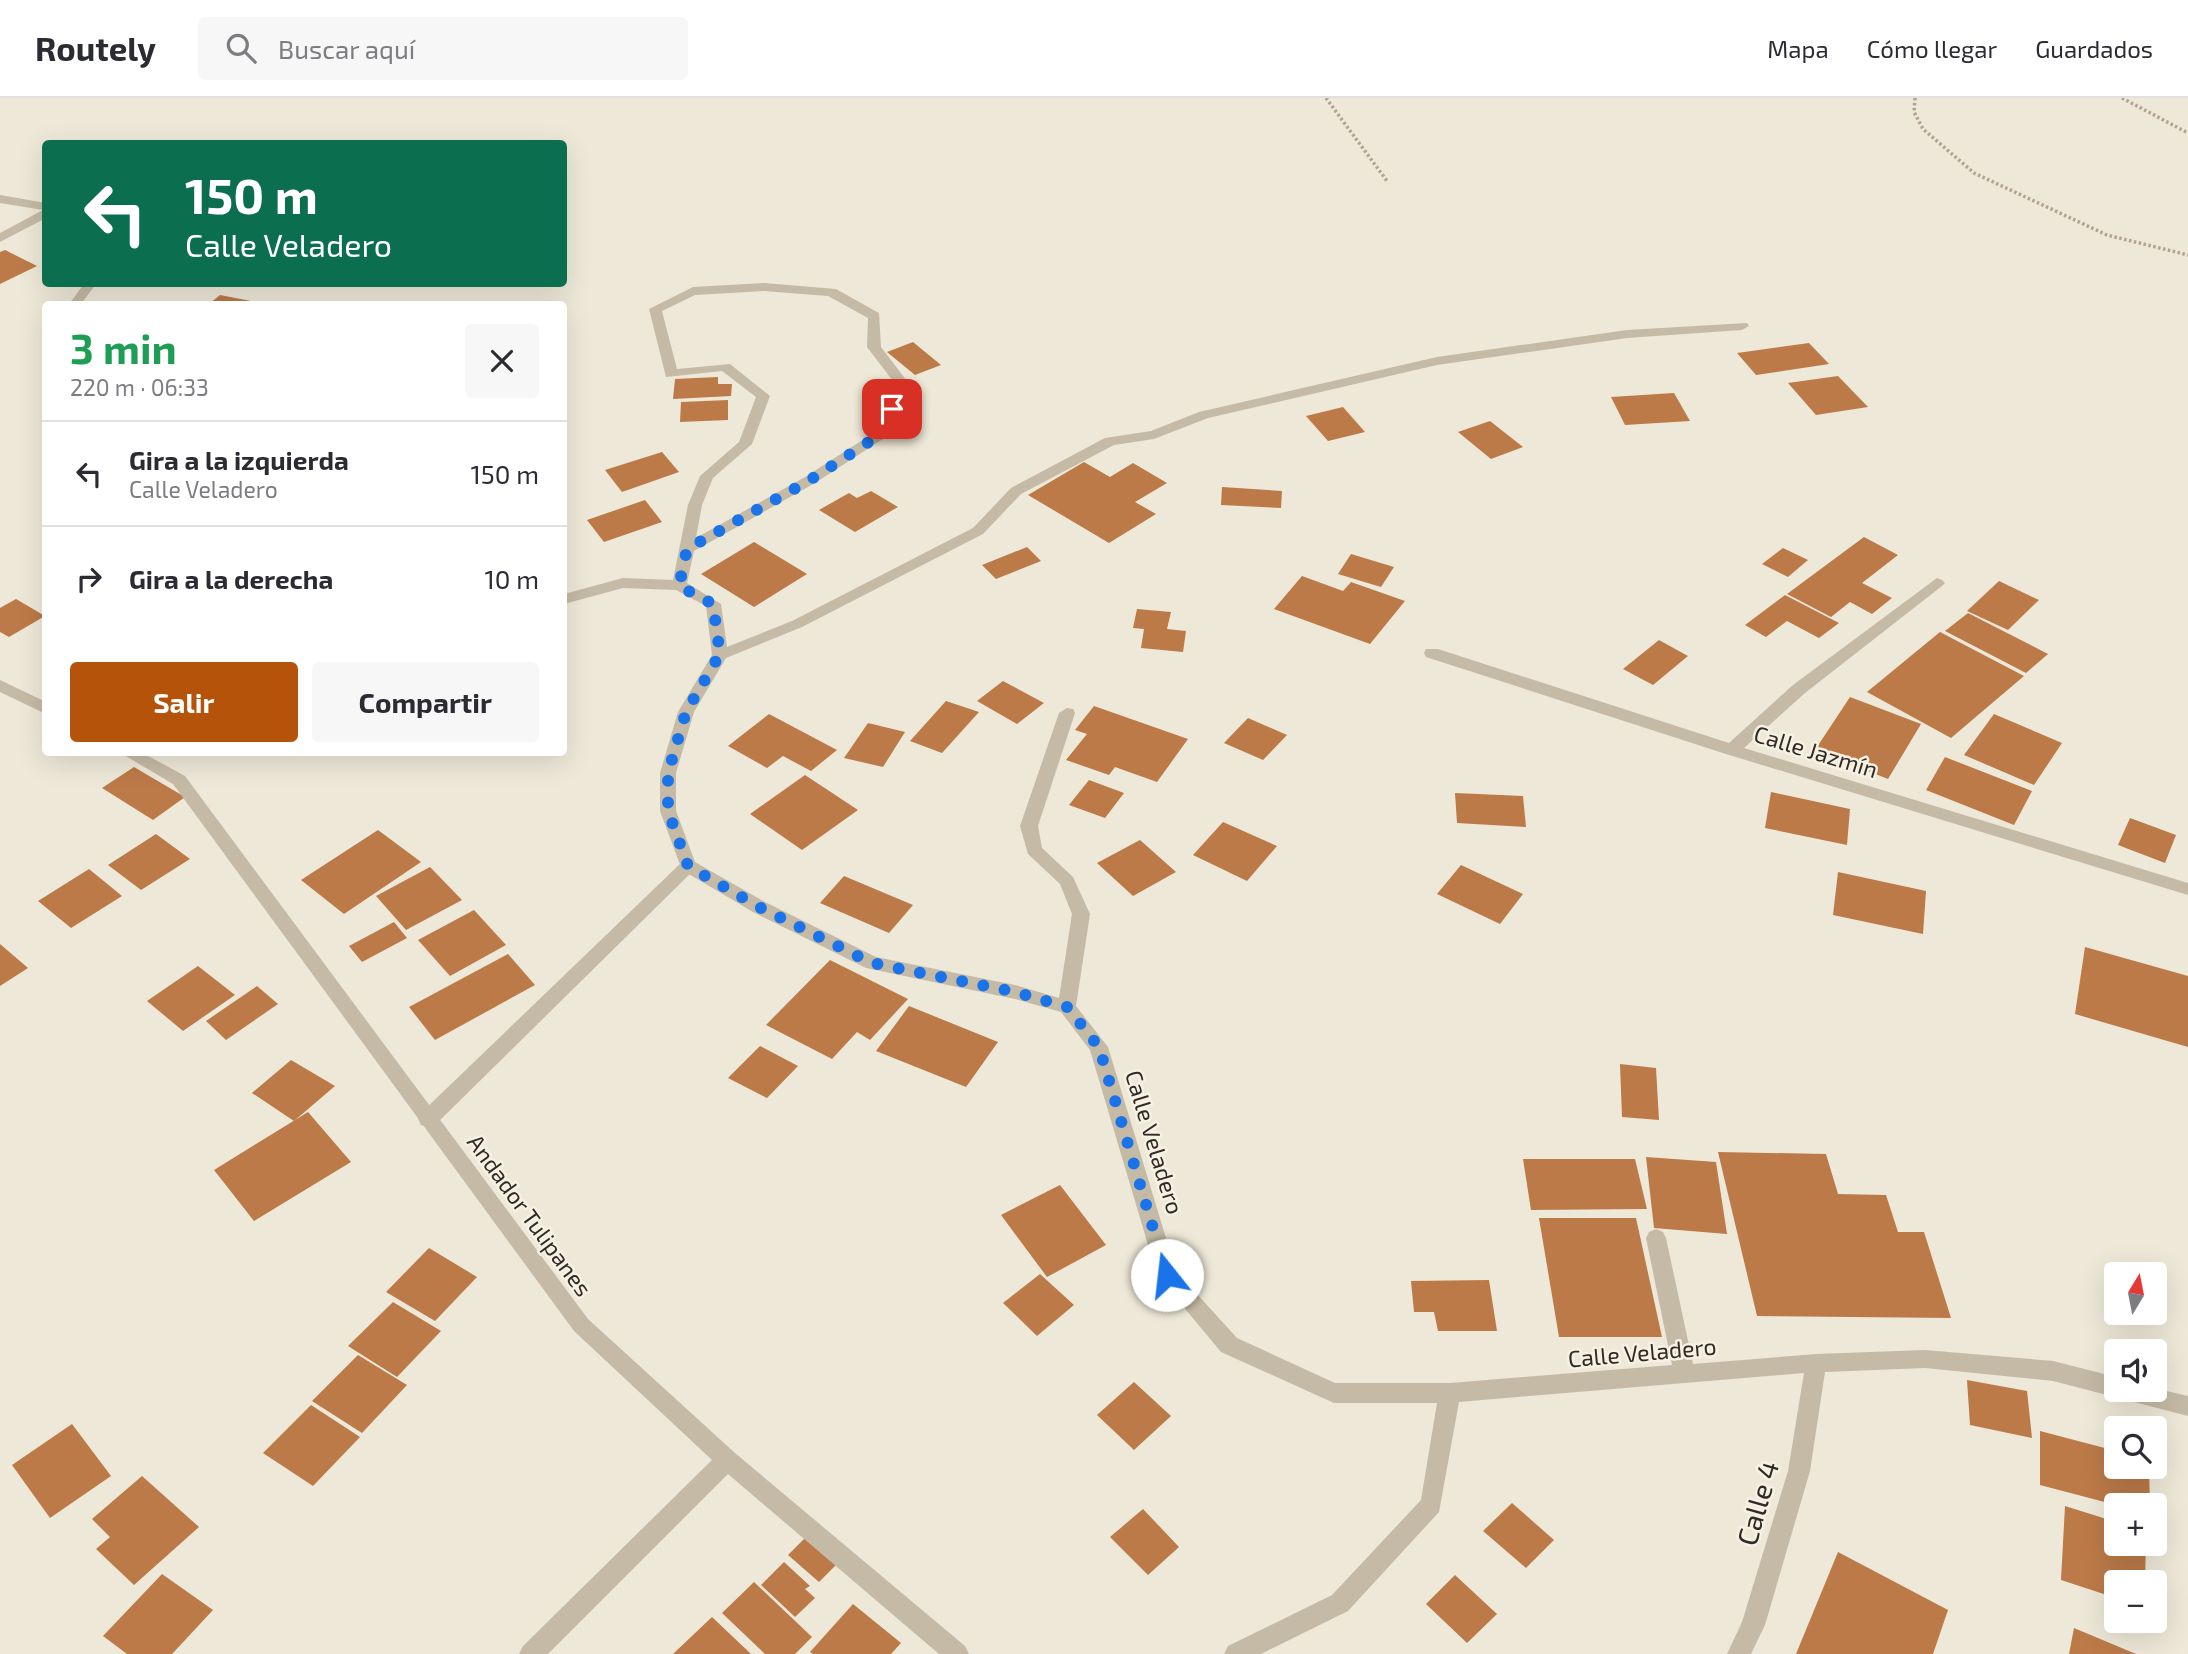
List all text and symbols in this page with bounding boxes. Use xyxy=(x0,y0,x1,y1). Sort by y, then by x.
search box xyxy=(198,17,688,80)
text: Routely xyxy=(35,28,156,68)
icon: search xyxy=(222,29,260,67)
text: Buscar aquí xyxy=(278,33,415,64)
text: Mapa xyxy=(1767,34,1829,63)
text: Cómo llegar xyxy=(1867,34,1997,63)
text: Guardados xyxy=(2035,34,2153,63)
text: 150 m xyxy=(185,165,318,224)
icon: left xyxy=(70,168,161,259)
text: Calle Veladero xyxy=(185,225,392,263)
text: 3 min xyxy=(70,322,177,372)
button: close xyxy=(465,324,539,398)
text: 220 m · 06:33 xyxy=(70,373,209,401)
pin xyxy=(862,379,922,439)
icon: arrive xyxy=(873,390,911,428)
text: Gira a la izquierda xyxy=(129,444,349,475)
icon: left xyxy=(70,455,108,493)
text: 150 m xyxy=(470,458,539,489)
text: Calle Veladero xyxy=(129,475,278,503)
icon: right xyxy=(70,560,108,598)
text: Gira a la derecha xyxy=(129,563,333,594)
text: 10 m xyxy=(484,563,539,594)
button: Salir xyxy=(70,662,298,742)
button: Compartir xyxy=(312,662,539,742)
street label: Calle Jazmín xyxy=(1751,719,1881,783)
street label: Calle Veladero xyxy=(1120,1067,1190,1217)
street label: Andador Tulipanes xyxy=(462,1129,598,1301)
position arrow xyxy=(1130,1238,1204,1312)
north arrow xyxy=(2104,1262,2166,1325)
map controls xyxy=(2104,1262,2167,1633)
street label: Calle Veladero xyxy=(1567,1332,1717,1372)
button: sound xyxy=(2104,1339,2167,1402)
button: search xyxy=(2104,1416,2167,1479)
street label: Calle 4 xyxy=(1729,1457,1785,1549)
button: + xyxy=(2104,1493,2167,1556)
button: − xyxy=(2104,1570,2167,1633)

